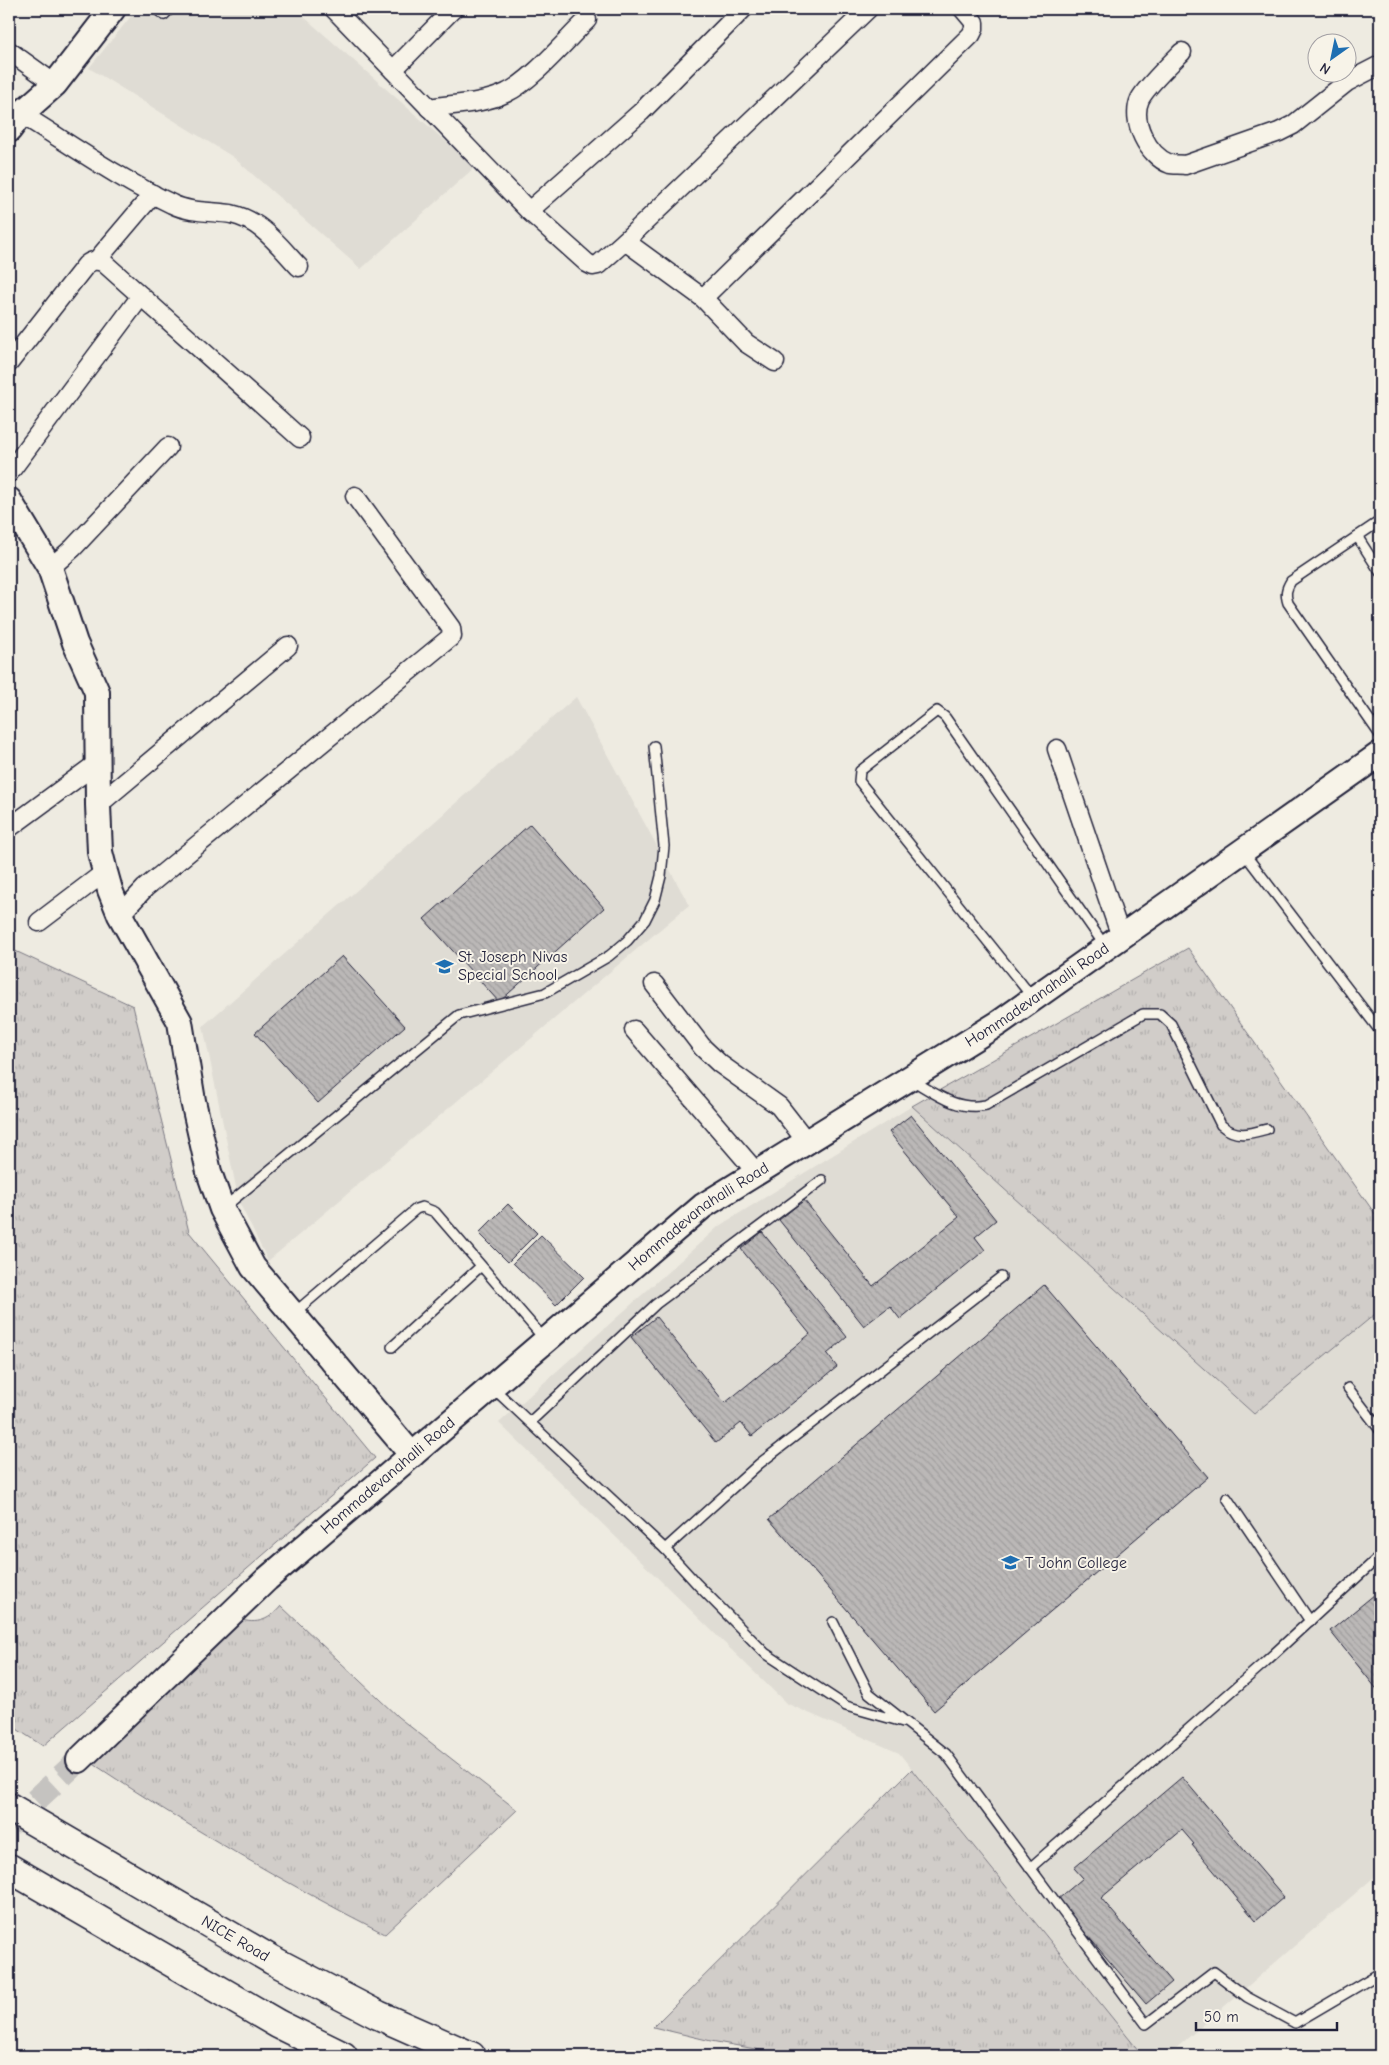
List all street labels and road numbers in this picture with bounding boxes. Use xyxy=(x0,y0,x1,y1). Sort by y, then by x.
street label: Hommadevanahalli Road xyxy=(962,939,1112,1051)
street label: Hommadevanahalli Road xyxy=(625,1159,772,1275)
street label: Hommadevanahalli Road xyxy=(317,1413,458,1538)
street label: NICE Road xyxy=(198,1912,273,1966)

